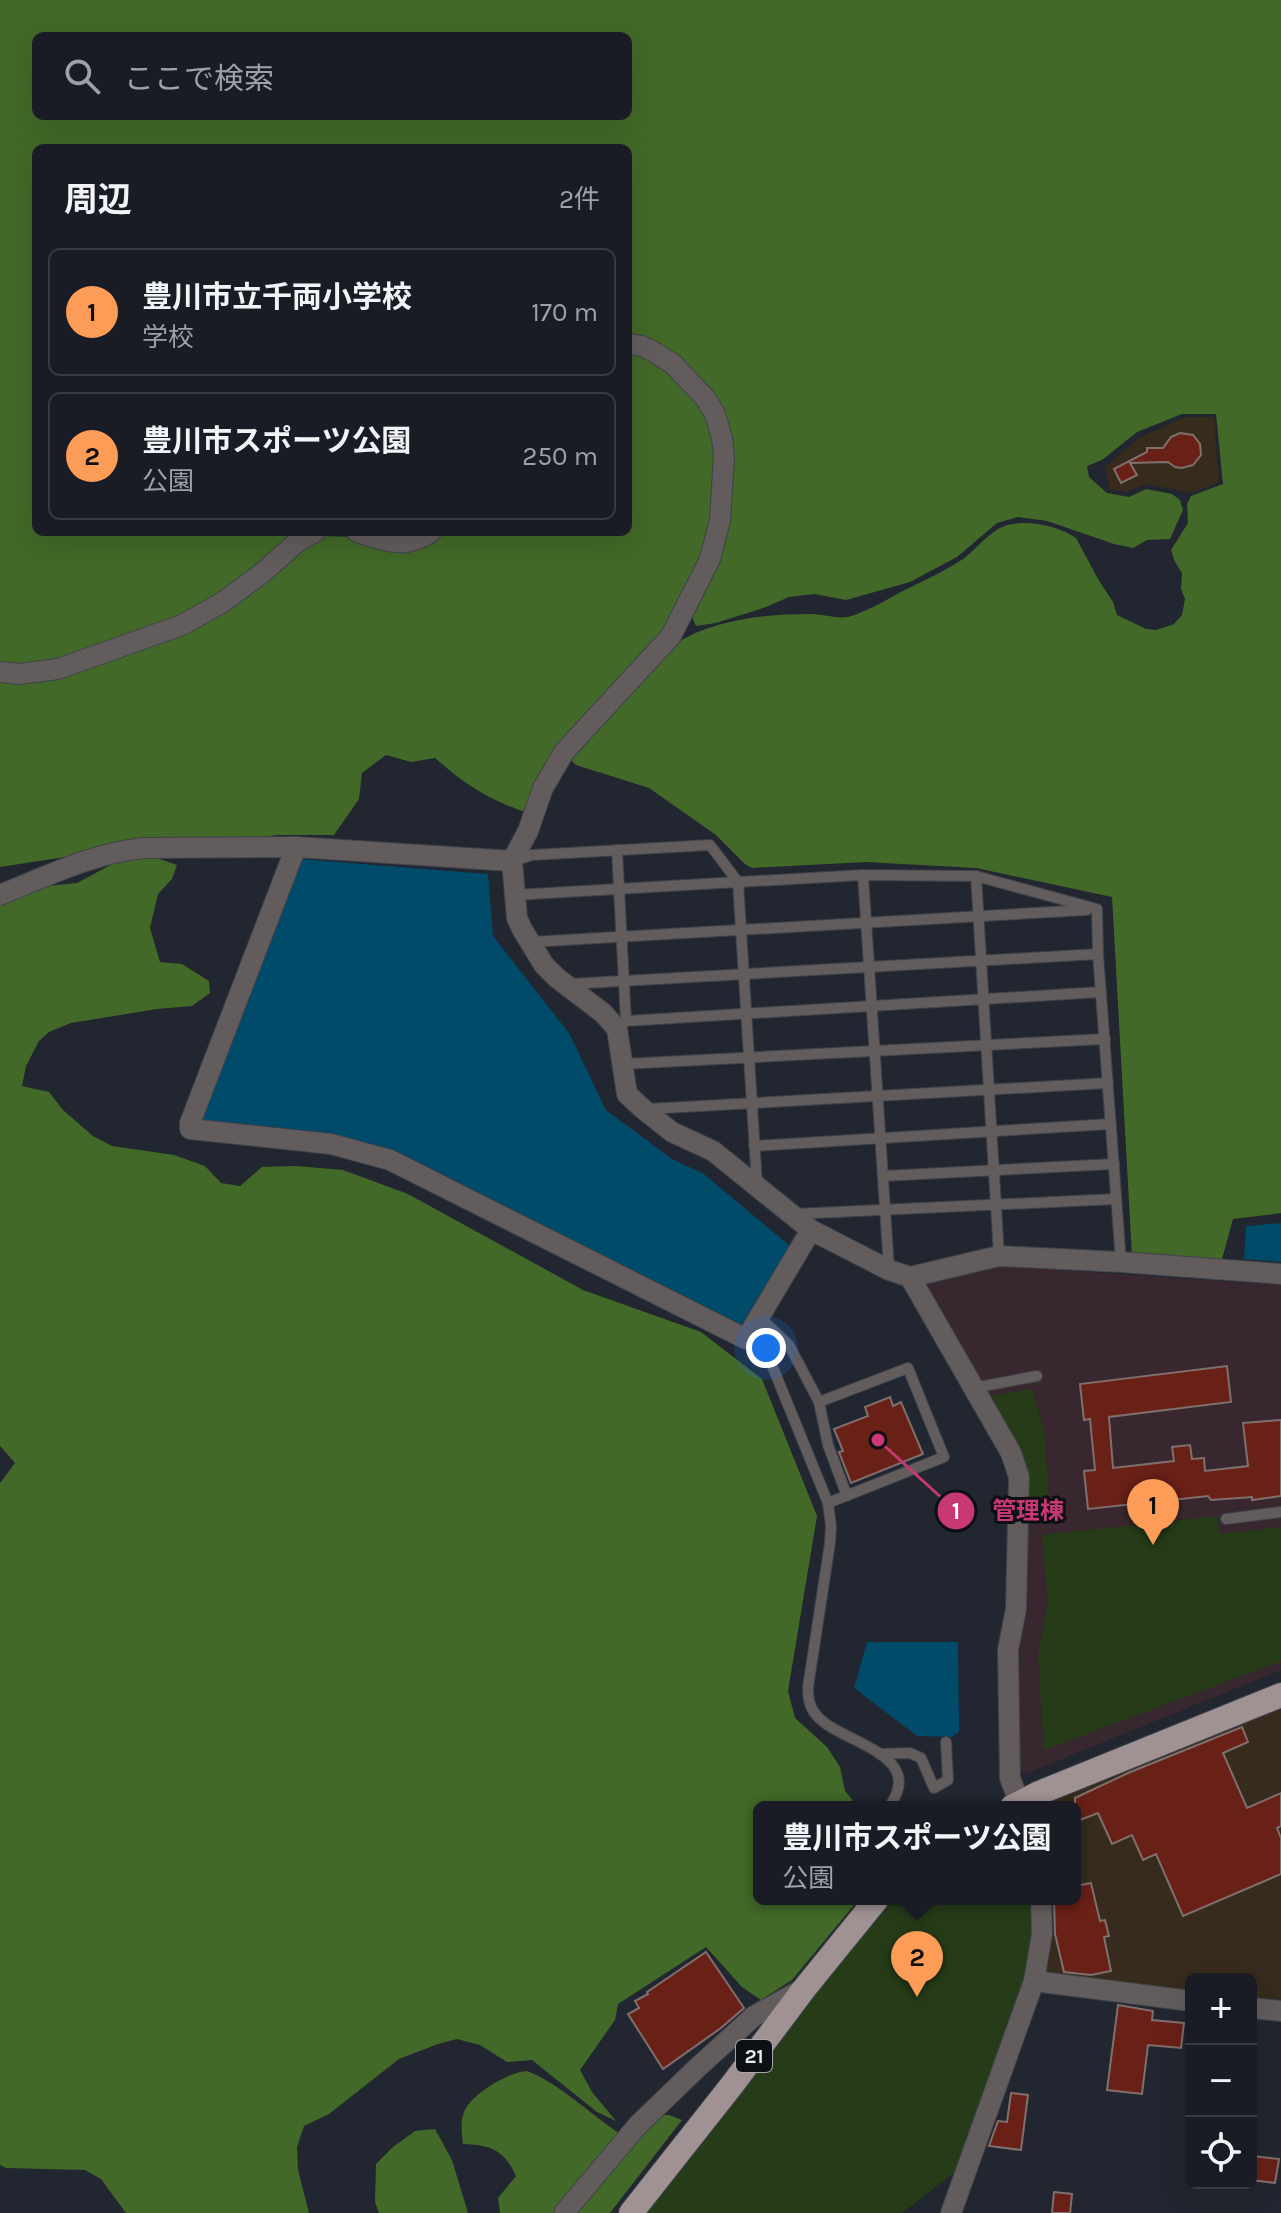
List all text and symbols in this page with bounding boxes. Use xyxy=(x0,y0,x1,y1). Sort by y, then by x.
search box xyxy=(32,32,632,120)
icon: search xyxy=(60,54,104,98)
text: ここで検索 xyxy=(124,61,274,97)
text: 周辺 xyxy=(64,180,132,220)
text: 2件 xyxy=(559,184,600,215)
text: 豊川市立千両小学校 xyxy=(142,279,412,315)
text: 1 xyxy=(87,297,97,328)
text: 170 m xyxy=(531,297,598,328)
text: 学校 xyxy=(142,322,194,353)
text: 豊川市スポーツ公園 xyxy=(142,423,411,459)
text: 2 xyxy=(84,441,100,472)
text: 250 m xyxy=(522,441,598,472)
text: 公園 xyxy=(142,466,194,497)
your location xyxy=(746,1328,786,1368)
pin: 1 xyxy=(1127,1479,1179,1545)
callout: 管理棟 xyxy=(936,1487,1080,1535)
text: 1 xyxy=(952,1497,960,1525)
text: 管理棟 xyxy=(992,1497,1064,1525)
popup xyxy=(753,1801,1081,1905)
text: 豊川市スポーツ公園 xyxy=(782,1820,1052,1856)
text: 公園 xyxy=(782,1863,834,1894)
pin: 2 xyxy=(891,1931,943,1997)
map controls xyxy=(1185,1973,1257,2189)
button: + xyxy=(1185,1973,1257,2045)
road number: 21 xyxy=(736,2040,772,2072)
button: − xyxy=(1185,2045,1257,2117)
button: locate xyxy=(1185,2117,1257,2189)

